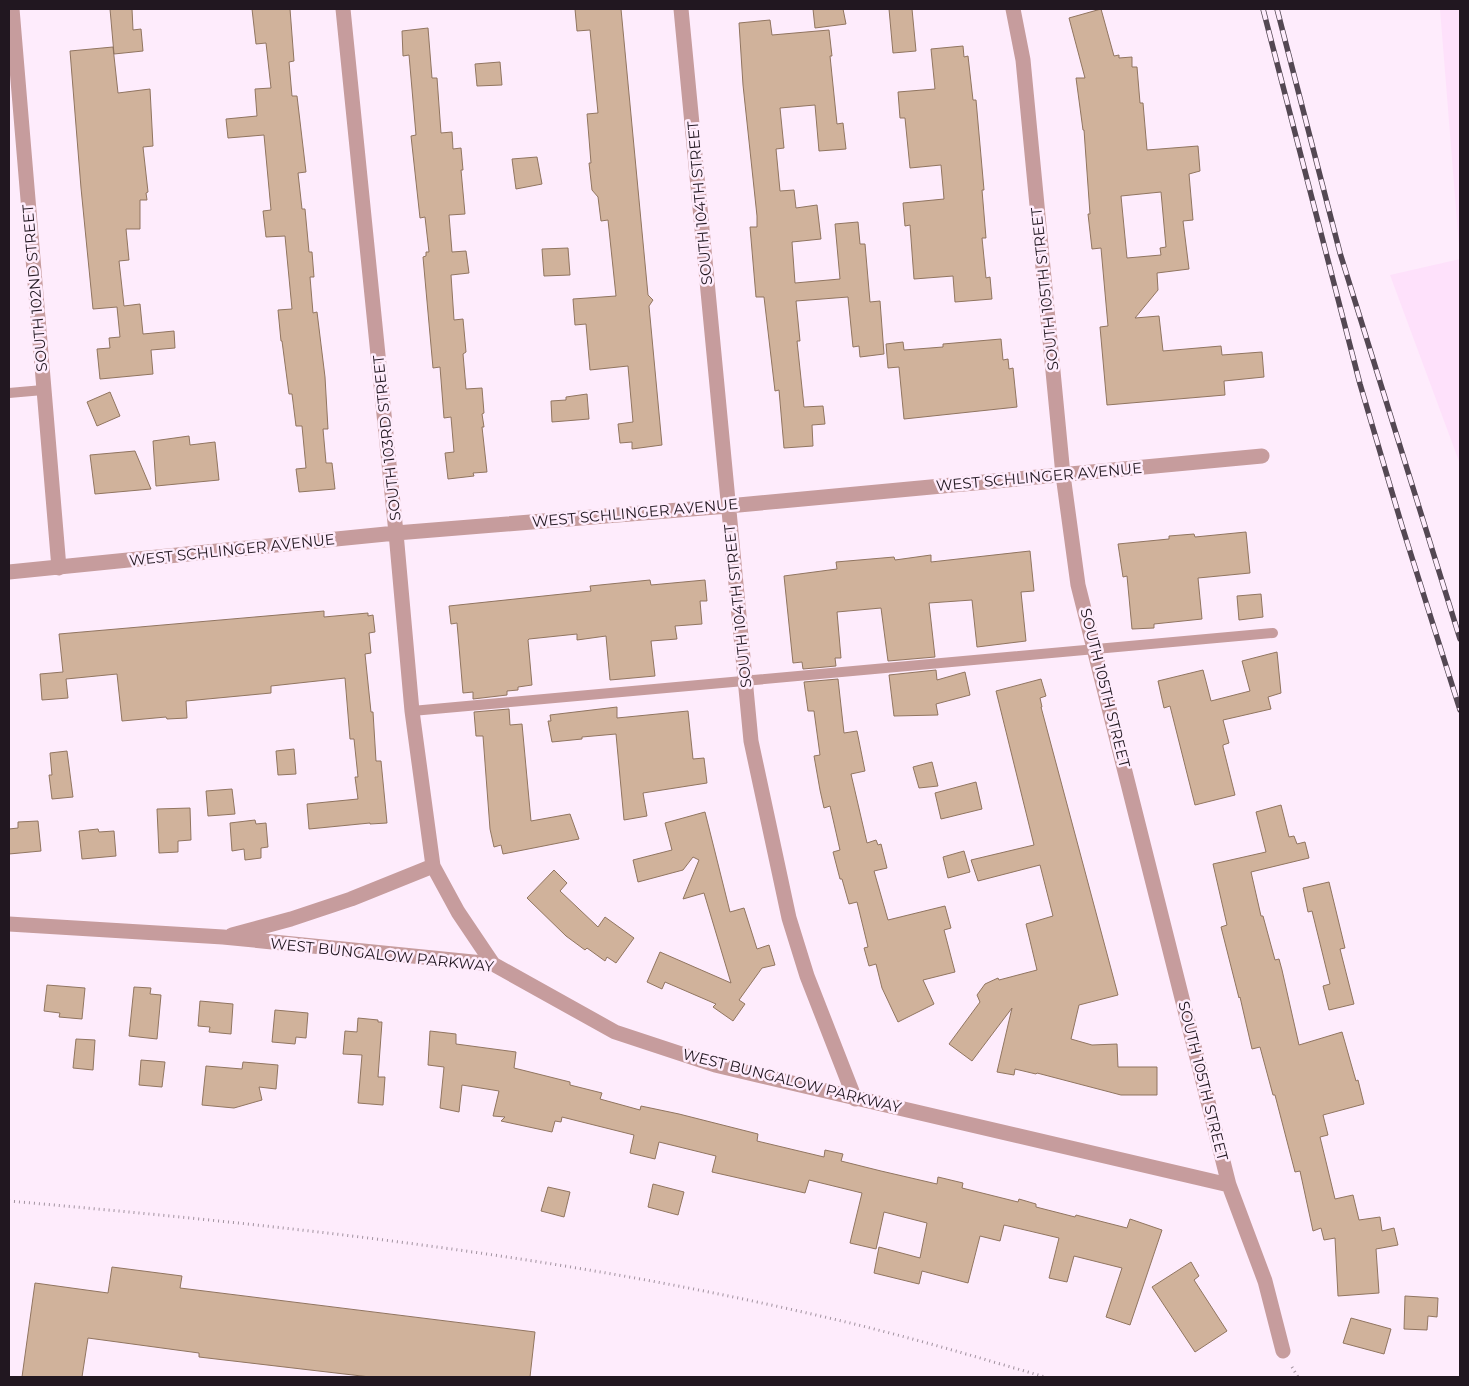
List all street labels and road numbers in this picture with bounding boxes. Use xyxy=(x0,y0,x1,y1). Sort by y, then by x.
street label: SOUTH 104TH STREET xyxy=(683,120,716,286)
street label: SOUTH 102ND STREET xyxy=(18,203,51,372)
street label: SOUTH 105TH STREET xyxy=(1026,206,1063,372)
street label: SOUTH 103RD STREET xyxy=(368,354,405,522)
street label: WEST SCHLINGER AVENUE xyxy=(935,458,1143,495)
street label: WEST SCHLINGER AVENUE xyxy=(531,494,739,531)
street label: SOUTH 104TH STREET xyxy=(719,523,756,689)
street label: WEST SCHLINGER AVENUE xyxy=(128,529,336,570)
street label: SOUTH 105TH STREET xyxy=(1076,606,1135,770)
street label: WEST BUNGALOW PARKWAY xyxy=(269,933,495,976)
street label: SOUTH 105TH STREET xyxy=(1174,999,1233,1163)
street label: WEST BUNGALOW PARKWAY xyxy=(681,1044,904,1117)

